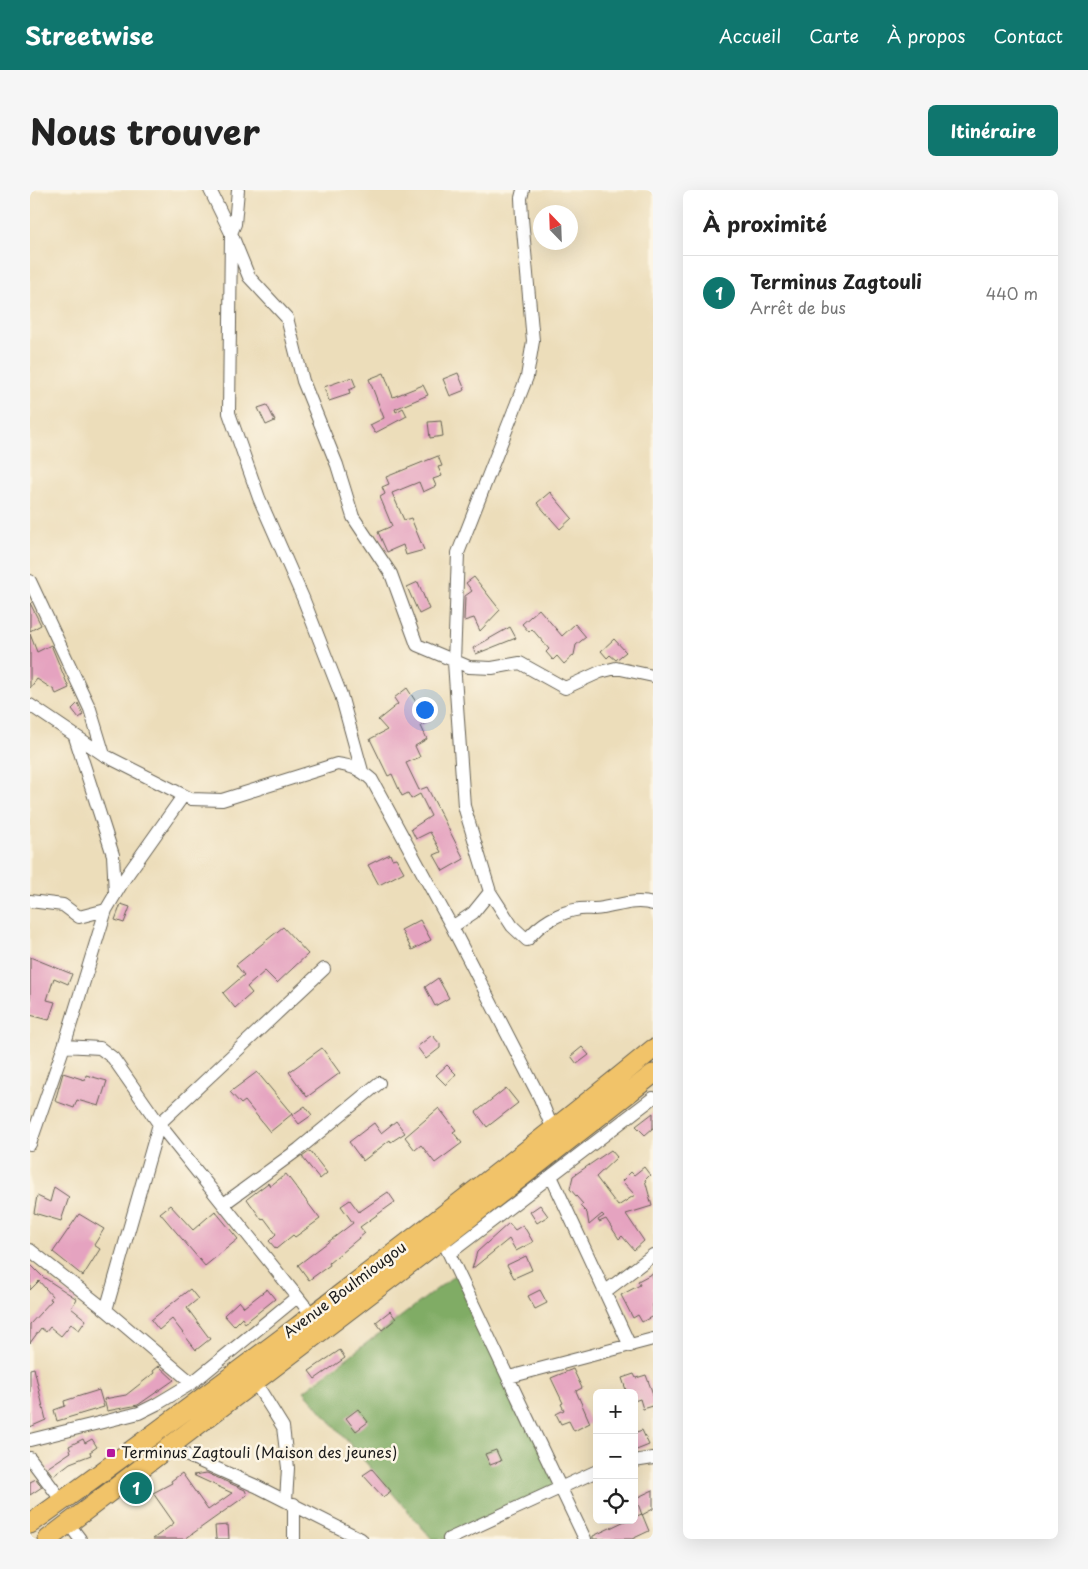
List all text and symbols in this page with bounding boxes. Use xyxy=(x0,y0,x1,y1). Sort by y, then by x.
text: Streetwise xyxy=(25,17,154,53)
text: Accueil xyxy=(719,22,781,49)
text: Carte xyxy=(809,22,859,49)
text: À propos xyxy=(887,22,965,49)
text: Contact xyxy=(993,22,1063,49)
text: Nous trouver xyxy=(30,104,260,157)
button: Itinéraire xyxy=(928,105,1058,156)
north arrow xyxy=(533,205,578,250)
text: À proximité xyxy=(703,207,827,239)
text: Terminus Zagtouli xyxy=(750,267,922,295)
text: 1 xyxy=(715,281,723,305)
text: 440 m xyxy=(986,281,1038,305)
text: Arrêt de bus xyxy=(750,295,846,319)
your location xyxy=(412,697,438,723)
street label: Avenue Boulmiougou xyxy=(278,1235,410,1343)
map controls xyxy=(593,1389,638,1524)
button: + xyxy=(593,1389,638,1434)
button: − xyxy=(593,1434,638,1479)
place label: Terminus Zagtouli (Maison des jeunes) xyxy=(121,1440,397,1463)
marker: Terminus Zagtouli (Maison des jeunes) xyxy=(105,1447,117,1459)
pin: 1 xyxy=(120,1469,152,1507)
button: locate xyxy=(593,1479,638,1524)

